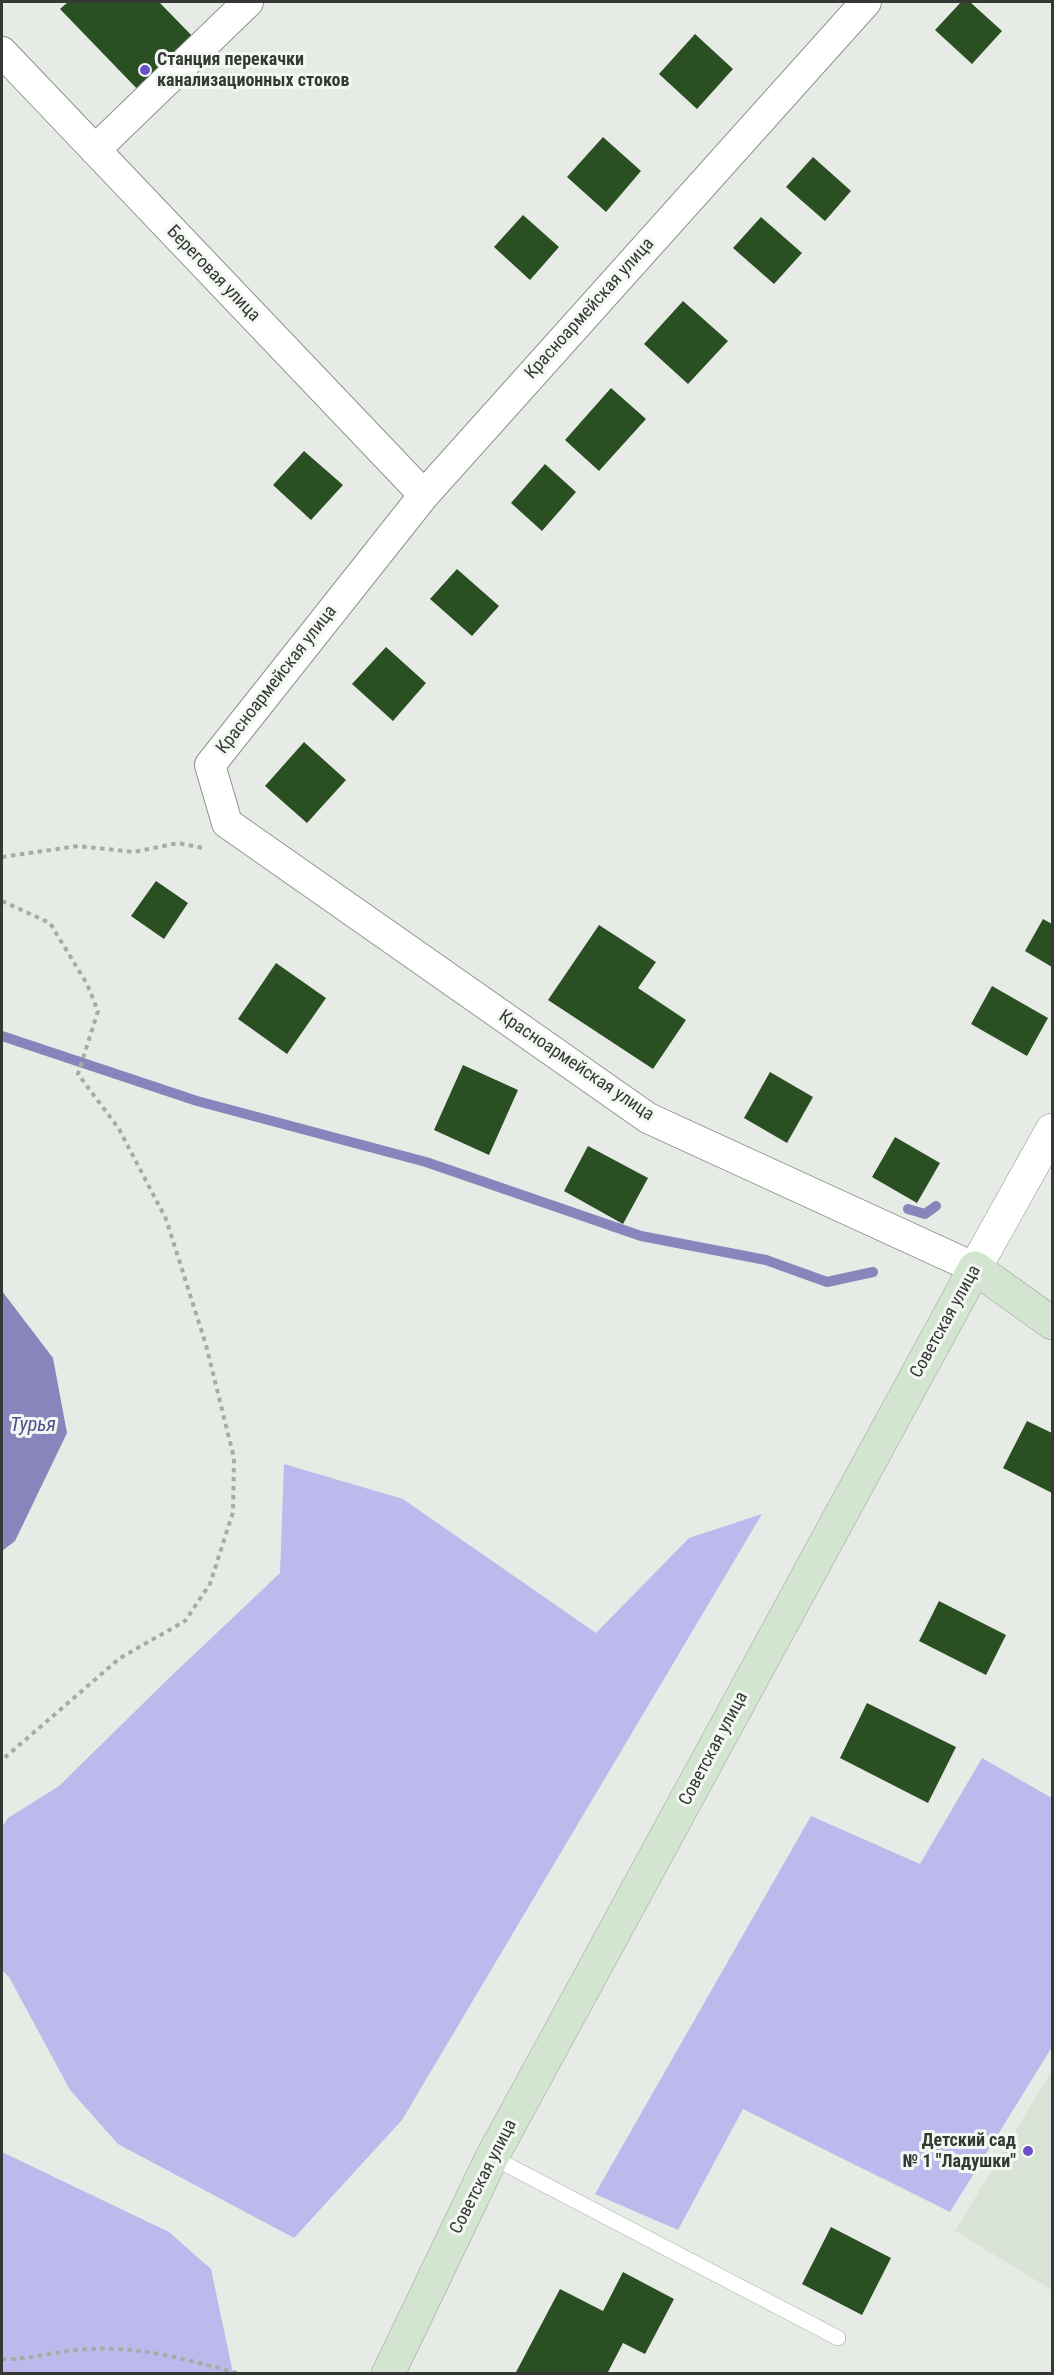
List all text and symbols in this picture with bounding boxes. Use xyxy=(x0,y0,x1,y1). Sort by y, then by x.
place label: Станция перекачки канализационных стоков xyxy=(157,49,349,92)
marker: Станция перекачки канализационных стоков xyxy=(138,63,152,77)
street label: Береговая улица xyxy=(162,221,264,327)
street label: Красноармейская улица xyxy=(521,234,659,384)
street label: Красноармейская улица xyxy=(212,601,342,759)
street label: Красноармейская улица xyxy=(494,1006,658,1126)
street label: Советская улица xyxy=(906,1262,986,1382)
water label: Турья xyxy=(10,1414,56,1438)
street label: Советская улица xyxy=(675,1689,753,1809)
street label: Советская улица xyxy=(446,2116,522,2238)
place label: Детский сад № 1 "Ладушки" xyxy=(903,2130,1016,2172)
marker: Детский сад № 1 "Ладушки" xyxy=(1021,2144,1035,2158)

